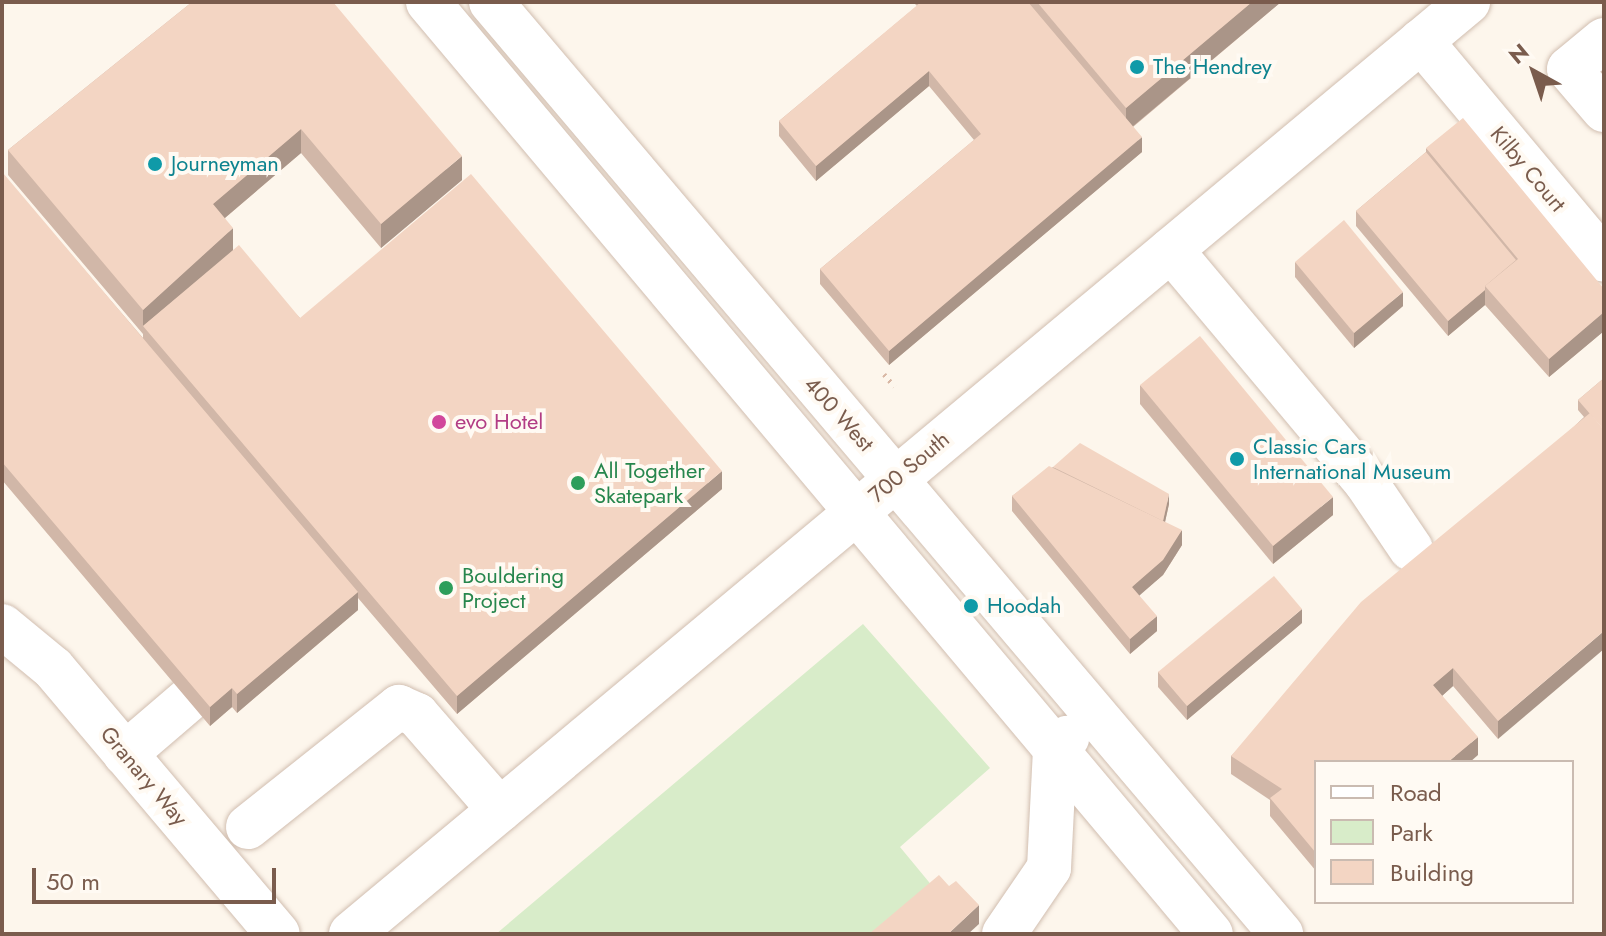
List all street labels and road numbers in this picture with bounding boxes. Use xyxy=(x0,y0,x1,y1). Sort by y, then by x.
street label: Kilby Court xyxy=(1485,121,1571,217)
street label: 400 West xyxy=(799,371,879,457)
street label: 700 South xyxy=(863,426,955,508)
street label: Granary Way xyxy=(95,721,193,831)

